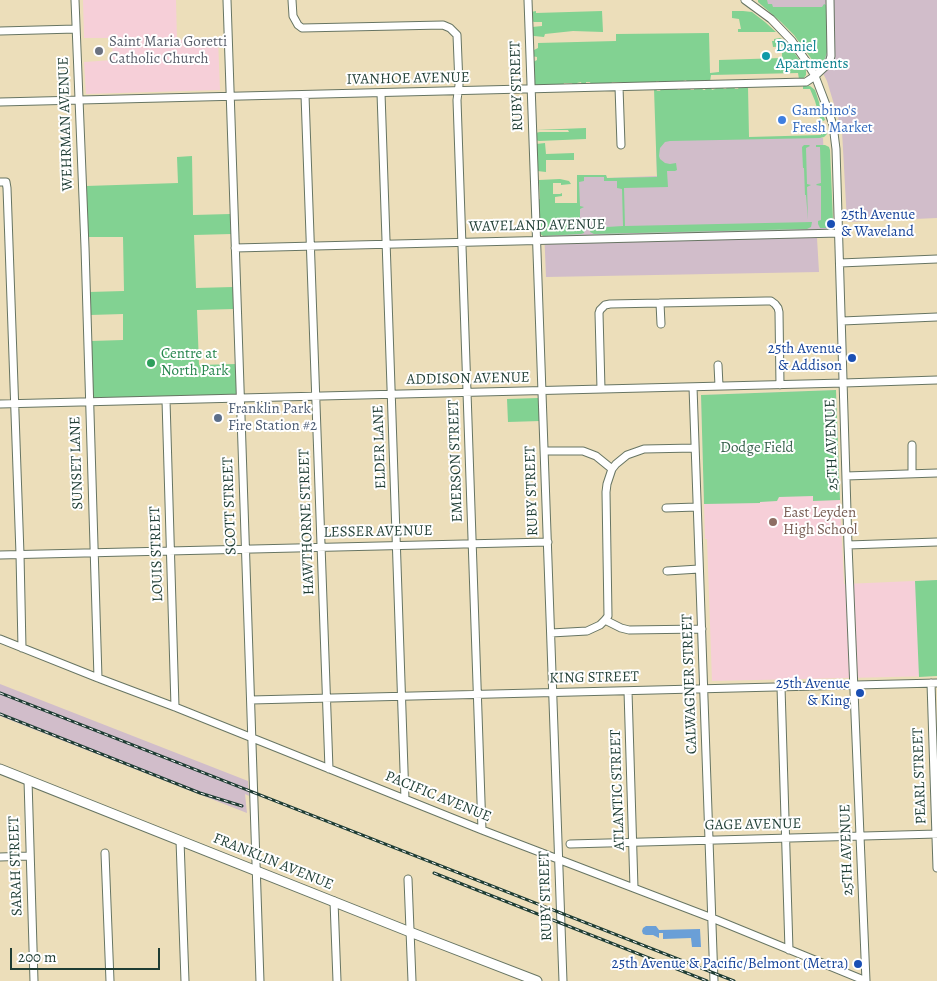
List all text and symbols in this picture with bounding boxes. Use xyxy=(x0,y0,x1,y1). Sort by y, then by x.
place label: Saint Maria Goretti Catholic Church xyxy=(109,33,227,68)
place label: Daniel Apartments xyxy=(776,38,848,73)
street label: RUBY STREET xyxy=(506,41,528,131)
marker: Saint Maria Goretti Catholic Church xyxy=(93,45,105,57)
marker: Daniel Apartments xyxy=(760,50,772,62)
street label: WEHRMAN AVENUE xyxy=(55,56,77,192)
street label: IVANHOE AVENUE xyxy=(346,69,470,89)
place label: Gambino's Fresh Market xyxy=(792,102,873,137)
marker: Gambino's Fresh Market xyxy=(776,114,788,126)
place label: 25th Avenue & Waveland xyxy=(841,206,915,241)
street label: WAVELAND AVENUE xyxy=(469,216,605,236)
marker: 25th Avenue & Waveland xyxy=(825,218,837,230)
place label: 25th Avenue & Addison xyxy=(768,340,842,375)
place label: Centre at North Park xyxy=(161,345,229,380)
marker: 25th Avenue & Addison xyxy=(846,352,858,364)
marker: Centre at North Park xyxy=(145,357,157,369)
street label: ADDISON AVENUE xyxy=(406,369,530,389)
street label: EMERSON STREET xyxy=(445,399,467,523)
street label: 25TH AVENUE xyxy=(821,399,843,491)
place label: Franklin Park Fire Station #2 xyxy=(228,400,317,435)
street label: ELDER LANE xyxy=(370,405,390,489)
marker: Franklin Park Fire Station #2 xyxy=(212,412,224,424)
street label: SUNSET LANE xyxy=(66,416,88,510)
park label: Dodge Field xyxy=(720,439,794,457)
street label: RUBY STREET xyxy=(521,446,543,536)
street label: HAWTHORNE STREET xyxy=(295,449,319,595)
street label: SCOTT STREET xyxy=(219,457,241,555)
place label: East Leyden High School xyxy=(783,504,858,539)
street label: LOUIS STREET xyxy=(146,506,168,602)
marker: East Leyden High School xyxy=(767,516,779,528)
street label: LESSER AVENUE xyxy=(323,522,433,542)
street label: CALWAGNER STREET xyxy=(679,614,701,754)
street label: KING STREET xyxy=(549,668,639,688)
place label: 25th Avenue & King xyxy=(776,675,850,710)
marker: 25th Avenue & King xyxy=(854,687,866,699)
street label: PEARL STREET xyxy=(909,727,931,825)
street label: ATLANTIC STREET xyxy=(607,729,629,851)
street label: PACIFIC AVENUE xyxy=(382,768,494,826)
street label: 25TH AVENUE xyxy=(836,804,858,896)
street label: GAGE AVENUE xyxy=(705,815,801,835)
street label: SARAH STREET xyxy=(5,816,27,916)
street label: FRANKLIN AVENUE xyxy=(210,830,336,894)
street label: RUBY STREET xyxy=(535,851,557,941)
scale bar xyxy=(12,938,162,970)
text: 200 m xyxy=(18,947,57,967)
place label: 25th Avenue & Pacific/Belmont (Metra) xyxy=(612,955,848,973)
marker: 25th Avenue & Pacific/Belmont (Metra) xyxy=(852,958,864,970)

